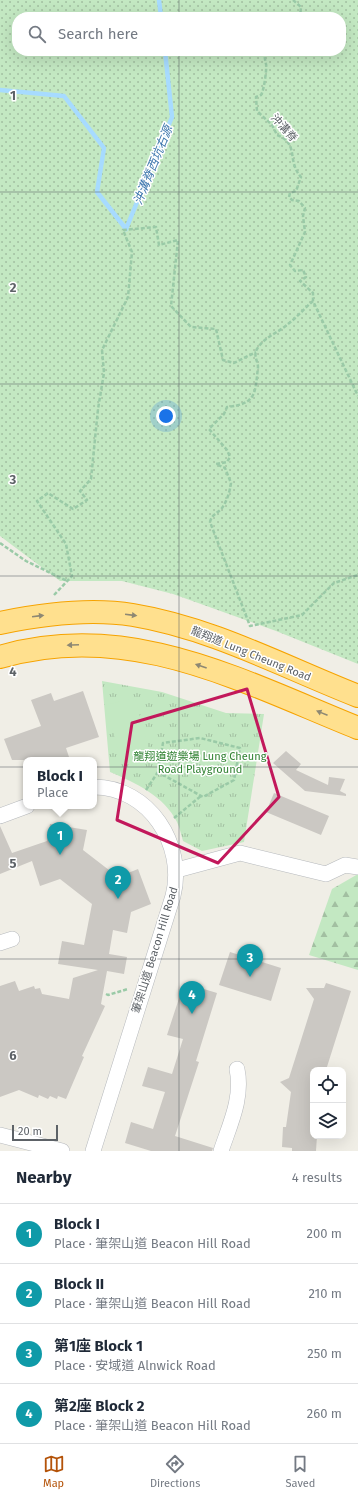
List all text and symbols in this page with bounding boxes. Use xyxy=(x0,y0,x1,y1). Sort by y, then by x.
search box xyxy=(12,12,346,56)
icon: search xyxy=(26,23,48,45)
text: Search here xyxy=(58,25,138,43)
text: 1 xyxy=(10,88,16,103)
street label: 沖溝脊 xyxy=(268,111,300,145)
water label: 沖溝脊西坑右源 xyxy=(131,122,176,207)
text: 2 xyxy=(10,280,17,295)
your location xyxy=(156,406,176,426)
text: 3 xyxy=(9,472,17,487)
one-way arrow xyxy=(125,612,137,618)
one-way arrow xyxy=(32,613,44,619)
street label: 龍翔道 Lung Cheung Road xyxy=(189,624,313,684)
one-way arrow xyxy=(67,641,79,648)
one-way arrow xyxy=(194,663,206,669)
text: 4 xyxy=(9,664,17,679)
one-way arrow xyxy=(315,710,327,716)
park label: 龍翔道遊樂場 Lung Cheung Road Playground xyxy=(134,750,267,776)
popup xyxy=(23,757,97,809)
text: Block I xyxy=(37,767,83,785)
text: Place xyxy=(37,785,68,800)
pin: 1 xyxy=(47,822,73,855)
text: 5 xyxy=(10,856,17,871)
pin: 2 xyxy=(105,866,131,899)
street label: 筆架山道 Beacon Hill Road xyxy=(130,885,180,1015)
pin: 3 xyxy=(237,944,263,977)
pin: 4 xyxy=(179,981,205,1014)
text: 6 xyxy=(9,1048,17,1063)
map controls xyxy=(310,1067,346,1139)
button: locate xyxy=(310,1067,346,1103)
button: layers xyxy=(310,1103,346,1139)
scale bar xyxy=(12,1123,58,1142)
text: 20 m xyxy=(18,1125,42,1138)
text: Nearby xyxy=(16,1167,71,1188)
text: 4 results xyxy=(292,1170,342,1185)
text: Block I xyxy=(54,1215,100,1233)
text: 1 xyxy=(26,1226,32,1241)
text: 200 m xyxy=(306,1226,342,1241)
text: Place · 筆架山道 Beacon Hill Road xyxy=(54,1236,251,1251)
text: Block II xyxy=(54,1275,104,1293)
text: 2 xyxy=(26,1286,32,1301)
text: 210 m xyxy=(308,1286,342,1301)
text: Place · 筆架山道 Beacon Hill Road xyxy=(54,1296,251,1311)
text: 第1座 Block 1 xyxy=(54,1337,143,1355)
text: 3 xyxy=(26,1346,32,1361)
text: 250 m xyxy=(307,1346,342,1361)
text: Place · 安域道 Alnwick Road xyxy=(54,1358,216,1373)
text: 第2座 Block 2 xyxy=(54,1397,144,1415)
text: 4 xyxy=(25,1406,33,1421)
text: 260 m xyxy=(307,1406,342,1421)
text: Place · 筆架山道 Beacon Hill Road xyxy=(54,1418,251,1433)
tab: Map xyxy=(43,1453,65,1490)
tab: Directions xyxy=(150,1453,200,1490)
tab: Saved xyxy=(286,1453,315,1490)

